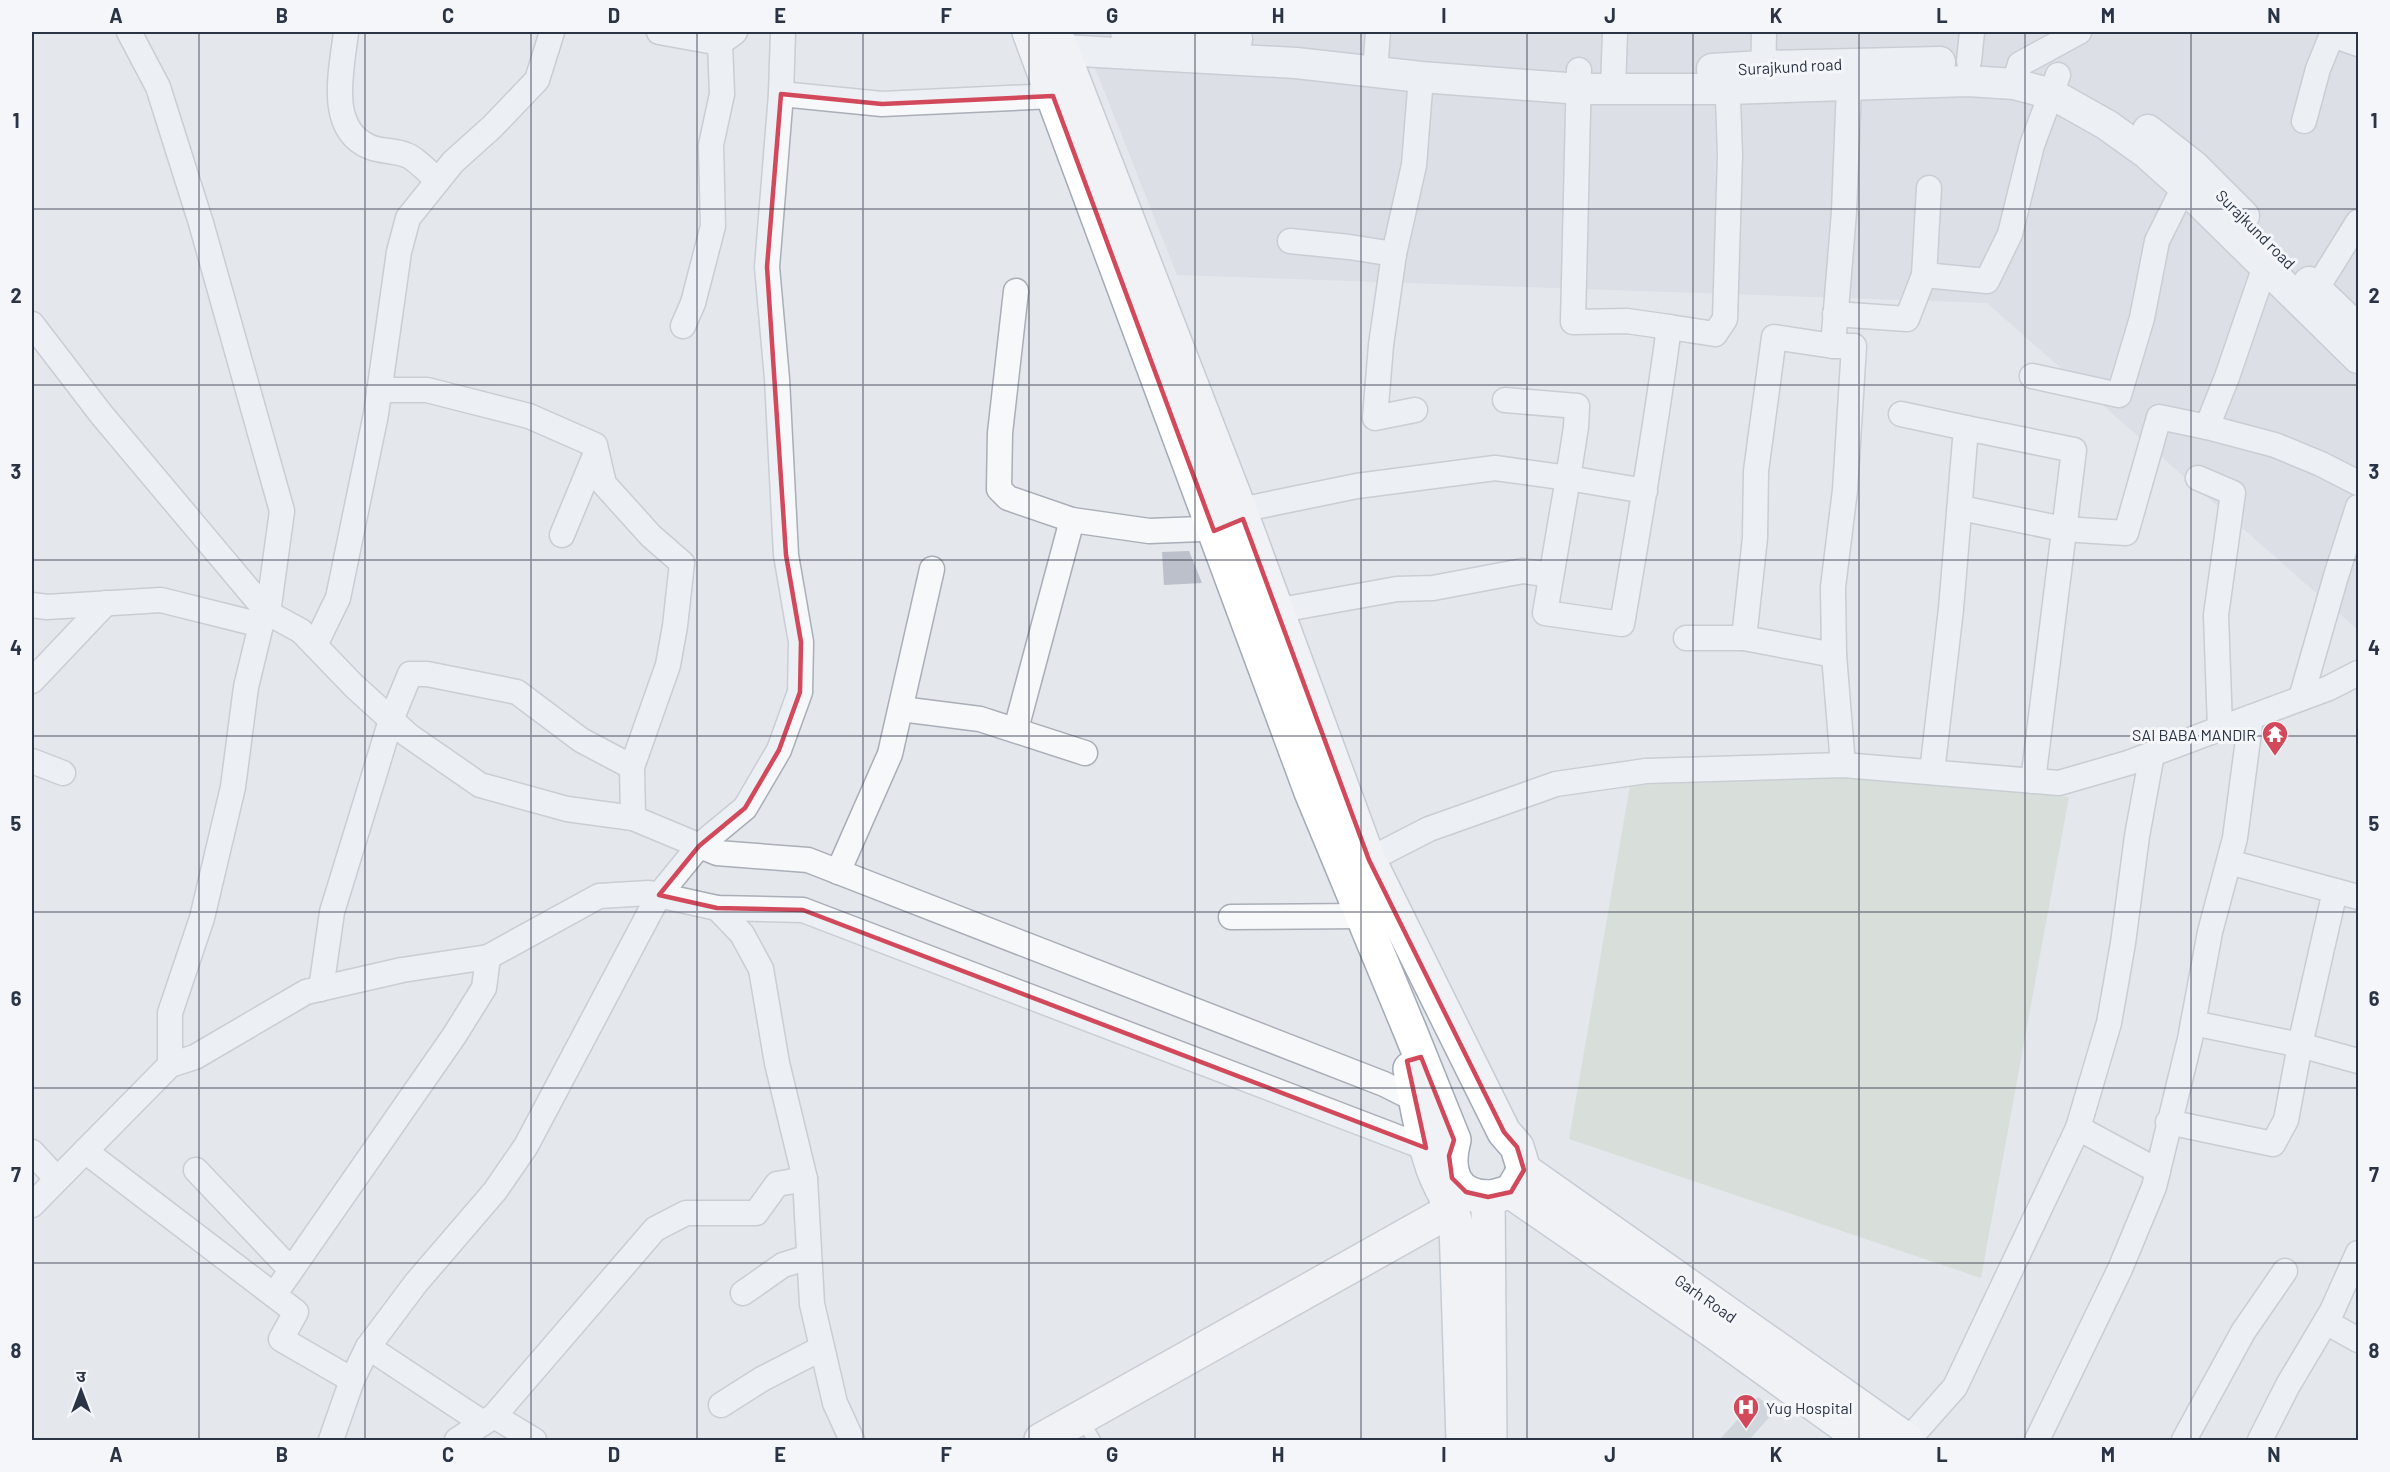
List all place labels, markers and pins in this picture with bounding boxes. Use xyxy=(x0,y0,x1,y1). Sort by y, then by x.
temple icon: SAI BABA MANDIR xyxy=(2260,719,2290,757)
place label: SAI BABA MANDIR xyxy=(2132,725,2256,744)
hospital icon: Yug Hospital xyxy=(1731,1392,1761,1430)
place label: Yug Hospital xyxy=(1766,1398,1852,1417)

